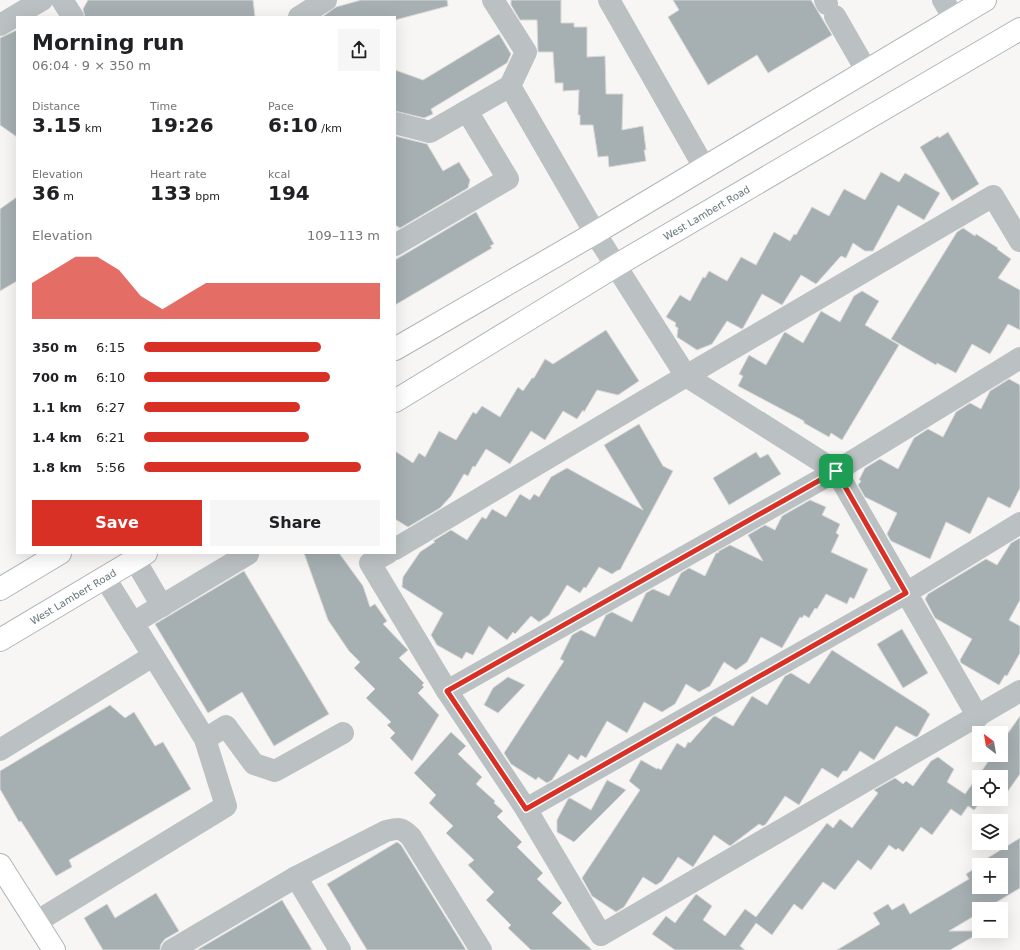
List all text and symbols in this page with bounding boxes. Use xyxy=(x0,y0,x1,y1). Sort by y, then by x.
button: share xyxy=(338,29,380,71)
text: Morning run xyxy=(32,30,184,55)
text: 06:04 · 9 × 350 m xyxy=(32,58,151,73)
text: Distance xyxy=(32,100,80,113)
text: Time xyxy=(150,100,177,113)
text: Pace xyxy=(268,100,294,113)
text: 3.15 xyxy=(32,113,81,137)
text: 19:26 xyxy=(150,113,214,137)
text: 6:10 xyxy=(268,113,318,137)
text: km xyxy=(81,122,102,135)
text: /km xyxy=(318,122,342,135)
text: Elevation xyxy=(32,168,83,181)
text: Heart rate xyxy=(150,168,206,181)
text: kcal xyxy=(268,168,290,181)
text: 36 xyxy=(32,181,60,205)
text: 133 xyxy=(150,181,192,205)
text: 194 xyxy=(268,181,310,205)
street label: West Lambert Road xyxy=(662,184,752,243)
text: m xyxy=(60,190,74,203)
text: bpm xyxy=(192,190,220,203)
text: Elevation xyxy=(32,228,92,243)
text: 109–113 m xyxy=(307,228,380,243)
text: 350 m xyxy=(32,340,77,355)
text: 6:15 xyxy=(96,340,125,355)
text: 700 m xyxy=(32,370,77,385)
text: 6:10 xyxy=(96,370,125,385)
text: 1.1 km xyxy=(32,400,82,415)
text: 6:27 xyxy=(96,400,125,415)
text: 1.4 km xyxy=(32,430,82,445)
text: 6:21 xyxy=(96,430,125,445)
pin xyxy=(819,454,853,488)
text: 1.8 km xyxy=(32,460,82,475)
text: 5:56 xyxy=(96,460,125,475)
icon: arrive xyxy=(825,460,847,482)
button: Save xyxy=(32,500,202,546)
button: Share xyxy=(210,500,380,546)
street label: West Lambert Road xyxy=(28,567,118,627)
north arrow xyxy=(972,726,1008,762)
map controls xyxy=(972,726,1008,938)
button: locate xyxy=(972,770,1008,806)
button: layers xyxy=(972,814,1008,850)
button: + xyxy=(972,858,1008,894)
button: − xyxy=(972,902,1008,938)

